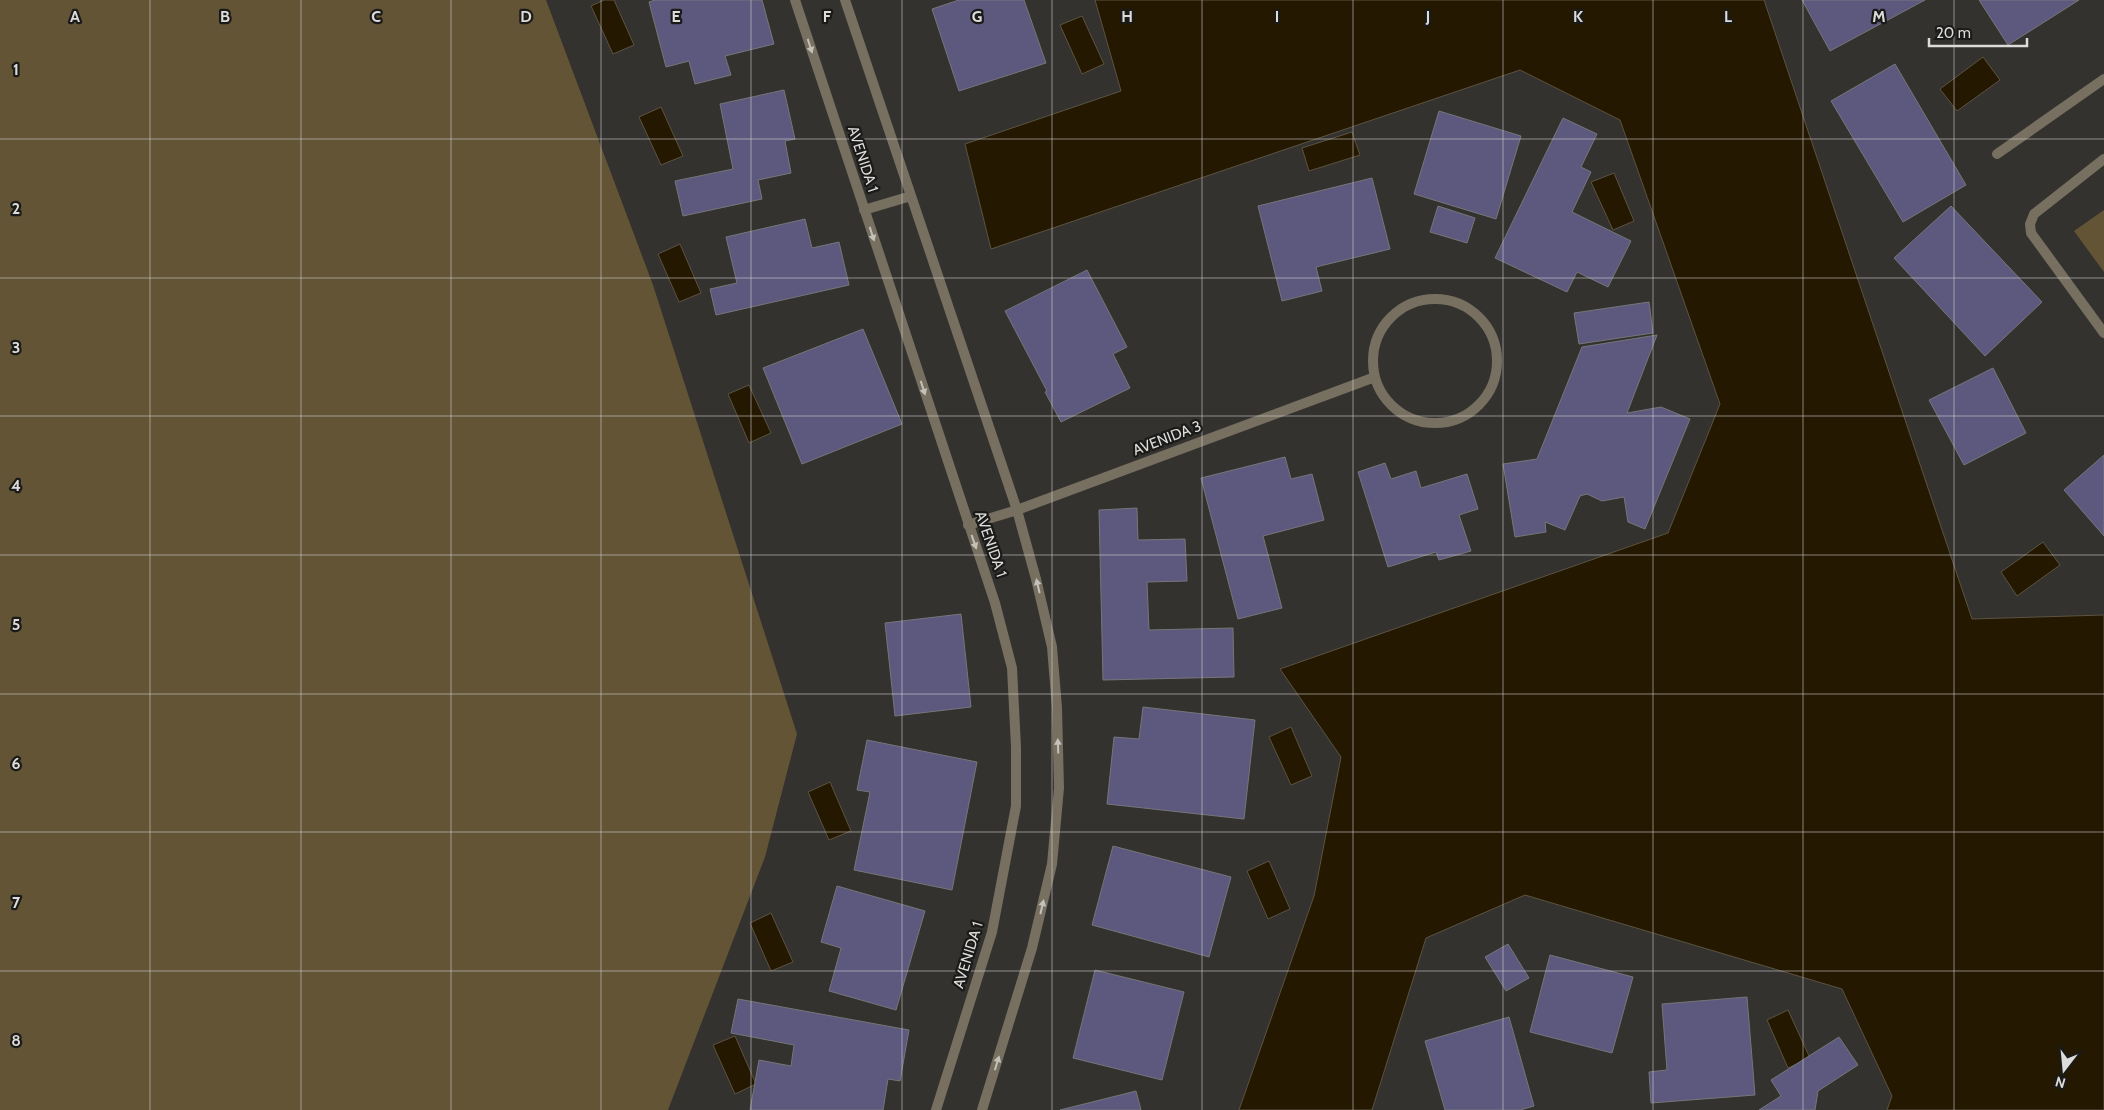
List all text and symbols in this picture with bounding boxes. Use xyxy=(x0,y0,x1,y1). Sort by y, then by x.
text: A xyxy=(70,7,80,26)
text: B xyxy=(220,7,230,26)
text: C xyxy=(371,7,381,26)
text: D xyxy=(520,7,532,26)
text: E xyxy=(671,7,681,26)
text: F xyxy=(823,7,832,26)
text: G xyxy=(972,7,982,26)
text: H xyxy=(1121,7,1133,26)
text: I xyxy=(1275,7,1279,26)
text: J xyxy=(1425,7,1430,26)
text: K xyxy=(1573,7,1583,26)
text: L xyxy=(1724,7,1732,26)
text: M xyxy=(1872,7,1886,26)
scale bar xyxy=(1929,15,2026,47)
text: 20 m xyxy=(1936,24,1971,42)
one-way arrow xyxy=(806,39,814,54)
text: 1 xyxy=(13,60,19,79)
street label: AVENIDA 1 xyxy=(844,124,882,194)
text: 2 xyxy=(12,199,20,218)
one-way arrow xyxy=(869,226,876,241)
text: 3 xyxy=(12,338,20,357)
one-way arrow xyxy=(919,381,927,396)
street label: AVENIDA 3 xyxy=(1130,417,1204,459)
text: 4 xyxy=(11,476,21,495)
street label: AVENIDA 1 xyxy=(971,509,1011,579)
one-way arrow xyxy=(971,535,979,550)
one-way arrow xyxy=(1034,578,1042,593)
text: 5 xyxy=(12,615,20,634)
one-way arrow xyxy=(1054,738,1062,754)
text: 6 xyxy=(12,754,21,773)
text: 7 xyxy=(12,893,21,912)
one-way arrow xyxy=(1038,900,1046,915)
street label: AVENIDA 1 xyxy=(949,920,987,990)
text: 8 xyxy=(11,1031,21,1050)
north arrow xyxy=(2039,1045,2089,1095)
one-way arrow xyxy=(994,1056,1001,1071)
text: N xyxy=(2053,1072,2068,1093)

